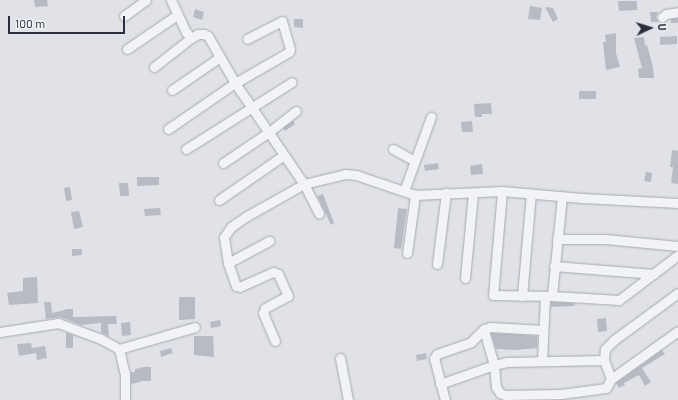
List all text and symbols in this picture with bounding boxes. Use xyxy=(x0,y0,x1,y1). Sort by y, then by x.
scale bar xyxy=(10,8,127,34)
north arrow xyxy=(630,8,670,48)
text: 100 m xyxy=(15,16,45,30)
text: U xyxy=(656,23,669,31)

